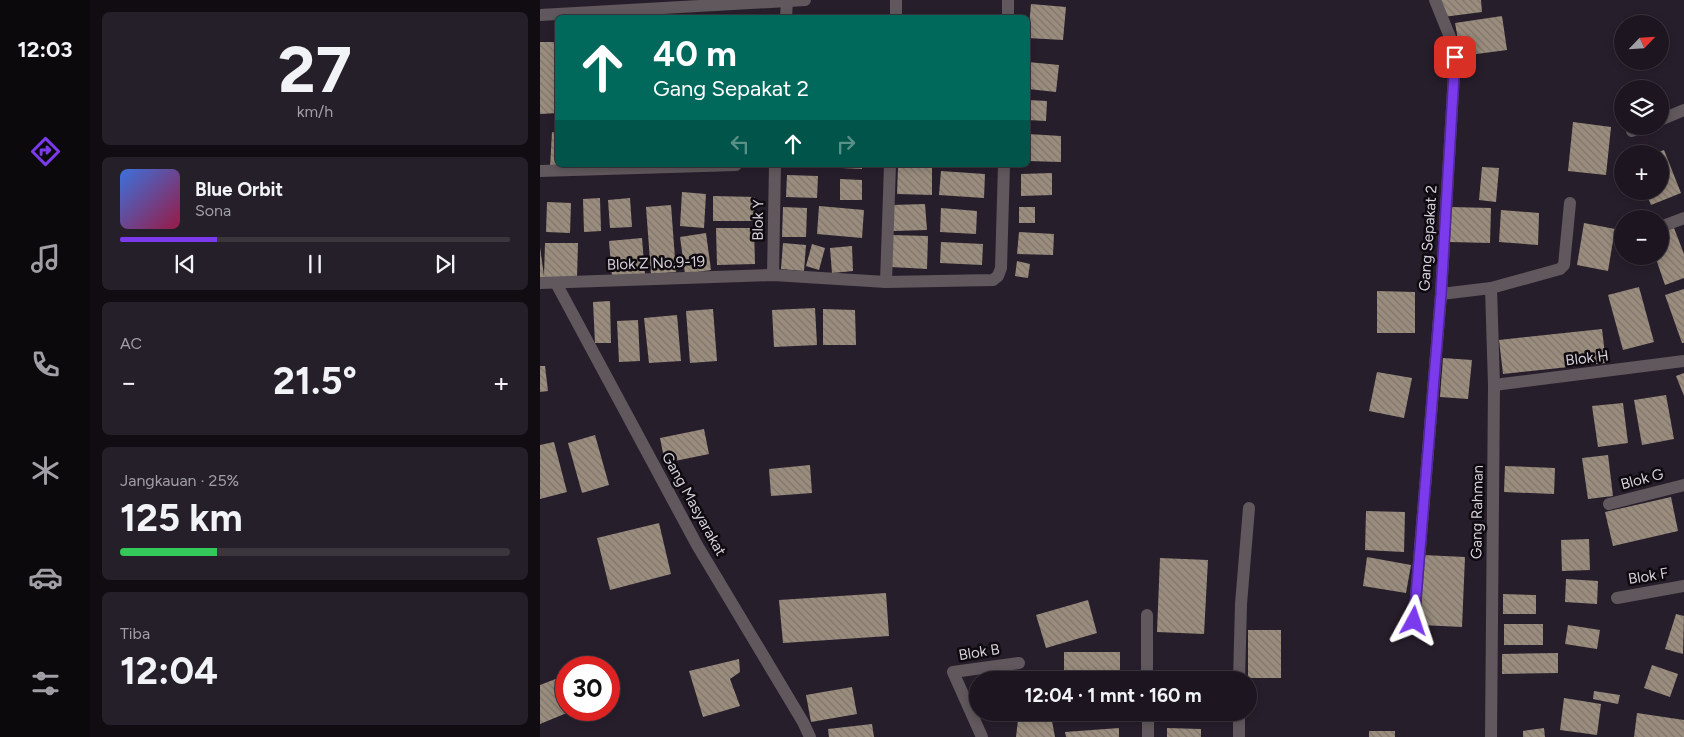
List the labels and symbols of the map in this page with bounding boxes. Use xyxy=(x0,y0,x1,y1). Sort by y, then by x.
north arrow xyxy=(1614,15,1669,70)
pin xyxy=(1434,36,1476,78)
street label: Gang Sepakat 2 xyxy=(1415,184,1441,292)
street label: Blok Y xyxy=(749,199,767,241)
street label: Blok Z No.9-19 xyxy=(607,252,705,274)
street label: Blok H xyxy=(1564,346,1610,370)
street label: Gang Masyarakat xyxy=(658,449,730,559)
street label: Gang Rahman xyxy=(1467,465,1487,559)
street label: Blok G xyxy=(1619,465,1665,493)
street label: Blok F xyxy=(1627,564,1669,588)
position arrow xyxy=(1387,594,1439,646)
street label: Blok B xyxy=(957,640,1001,664)
speed limit sign: 30 xyxy=(555,656,620,721)

